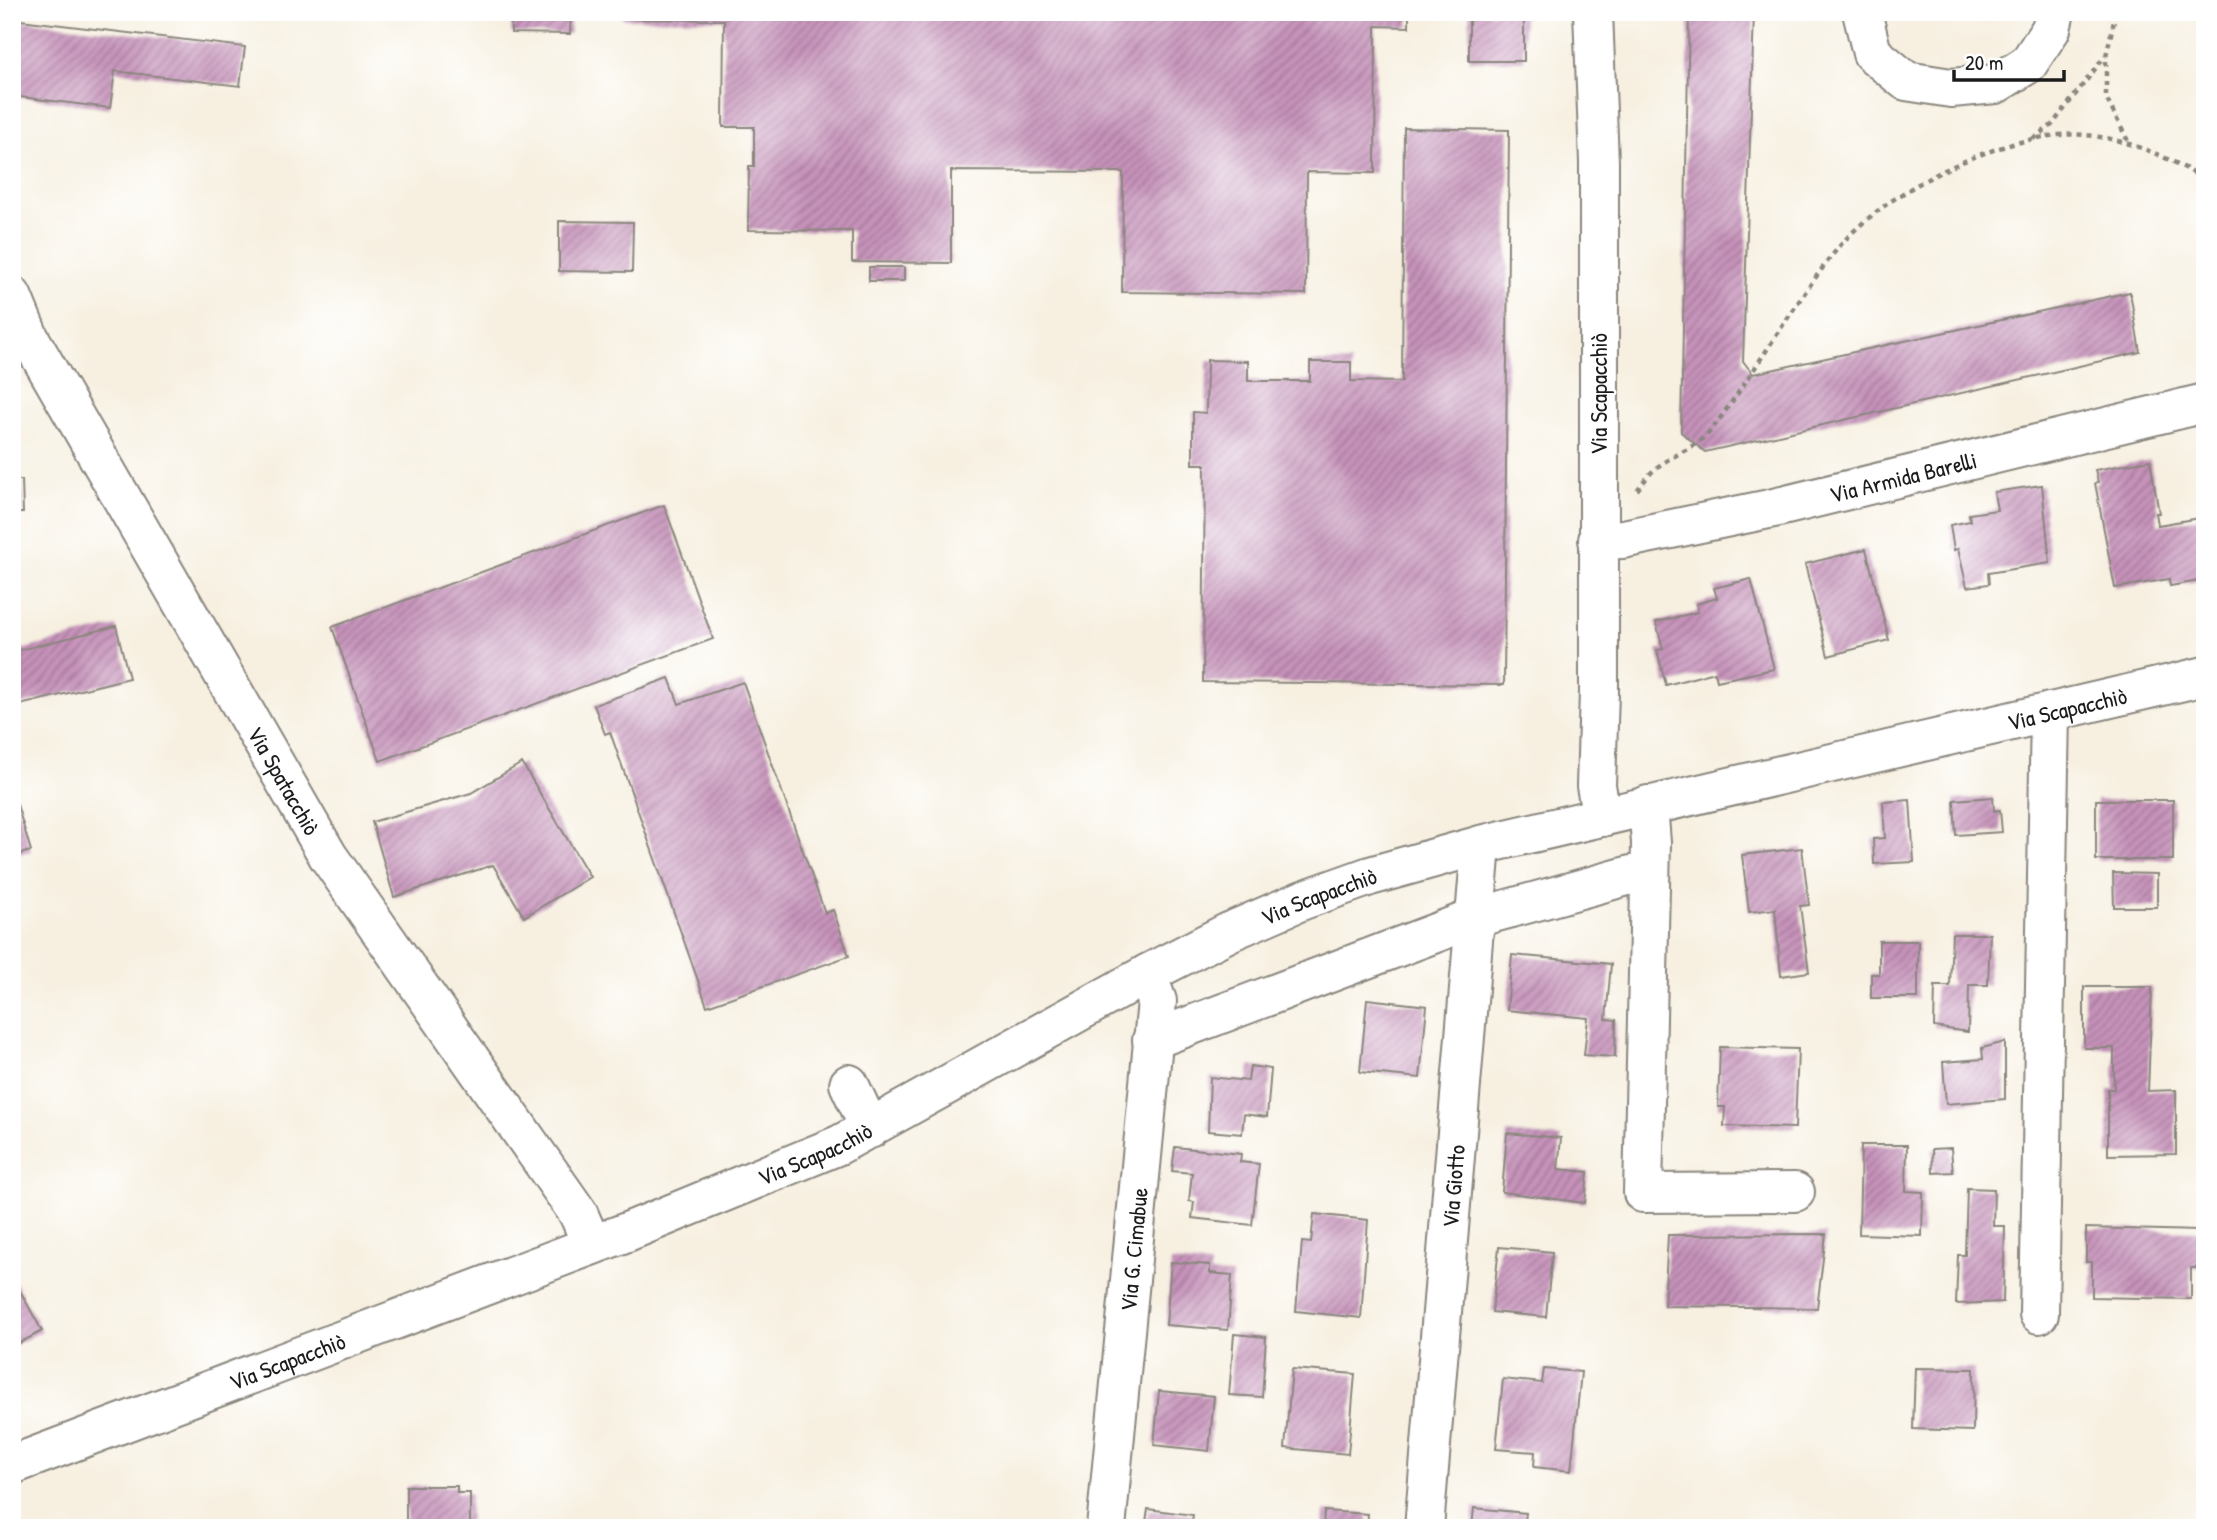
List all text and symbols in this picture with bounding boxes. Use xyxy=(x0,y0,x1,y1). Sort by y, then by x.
scale bar xyxy=(1954,38,2065,82)
text: 20 m xyxy=(1965,48,2003,77)
street label: Via Scapacchiò xyxy=(1583,333,1614,455)
street label: Via Armida Barelli xyxy=(1826,444,1980,509)
street label: Via Scapacchiò xyxy=(2004,679,2130,737)
street label: Via Spatacchiò xyxy=(241,720,328,840)
street label: Via Scapacchiò xyxy=(1256,859,1380,932)
street label: Via Scapacchiò xyxy=(753,1114,877,1192)
street label: Via Giotto xyxy=(1434,1144,1471,1229)
street label: Via G. Cimabue xyxy=(1112,1186,1154,1312)
street label: Via Scapacchiò xyxy=(224,1325,349,1397)

